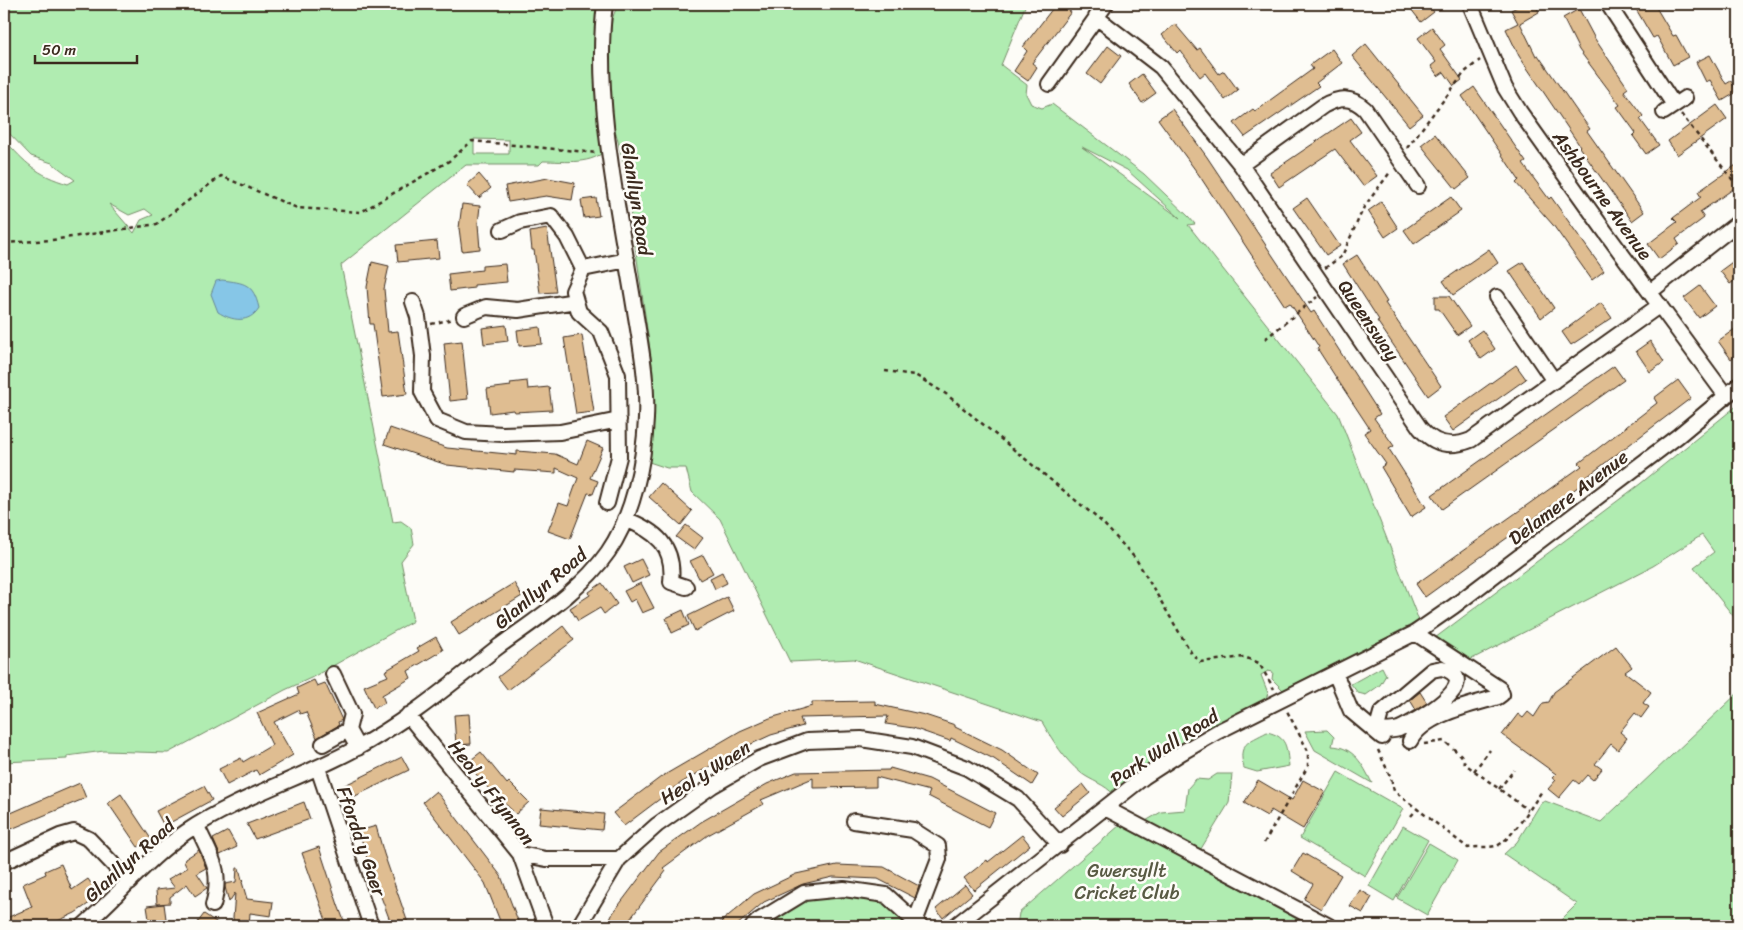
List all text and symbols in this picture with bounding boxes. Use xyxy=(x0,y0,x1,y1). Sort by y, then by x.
scale bar xyxy=(35,32,138,64)
text: 50 m xyxy=(42,37,77,63)
street label: Ashbourne Avenue xyxy=(1543,123,1661,267)
street label: Glanllyn Road xyxy=(611,140,662,260)
street label: Queensway xyxy=(1329,273,1408,368)
street label: Delamere Avenue xyxy=(1501,441,1636,554)
street label: Glanllyn Road xyxy=(486,538,596,638)
street label: Park Wall Road xyxy=(1103,699,1226,795)
street label: Heol y Waen xyxy=(653,731,757,814)
street label: Heol y Ffynnon xyxy=(440,732,544,852)
street label: Ffordd y Gaer xyxy=(327,781,396,902)
street label: Glanllyn Road xyxy=(76,809,184,911)
park label: Gwersyllt Cricket Club xyxy=(1074,854,1180,909)

